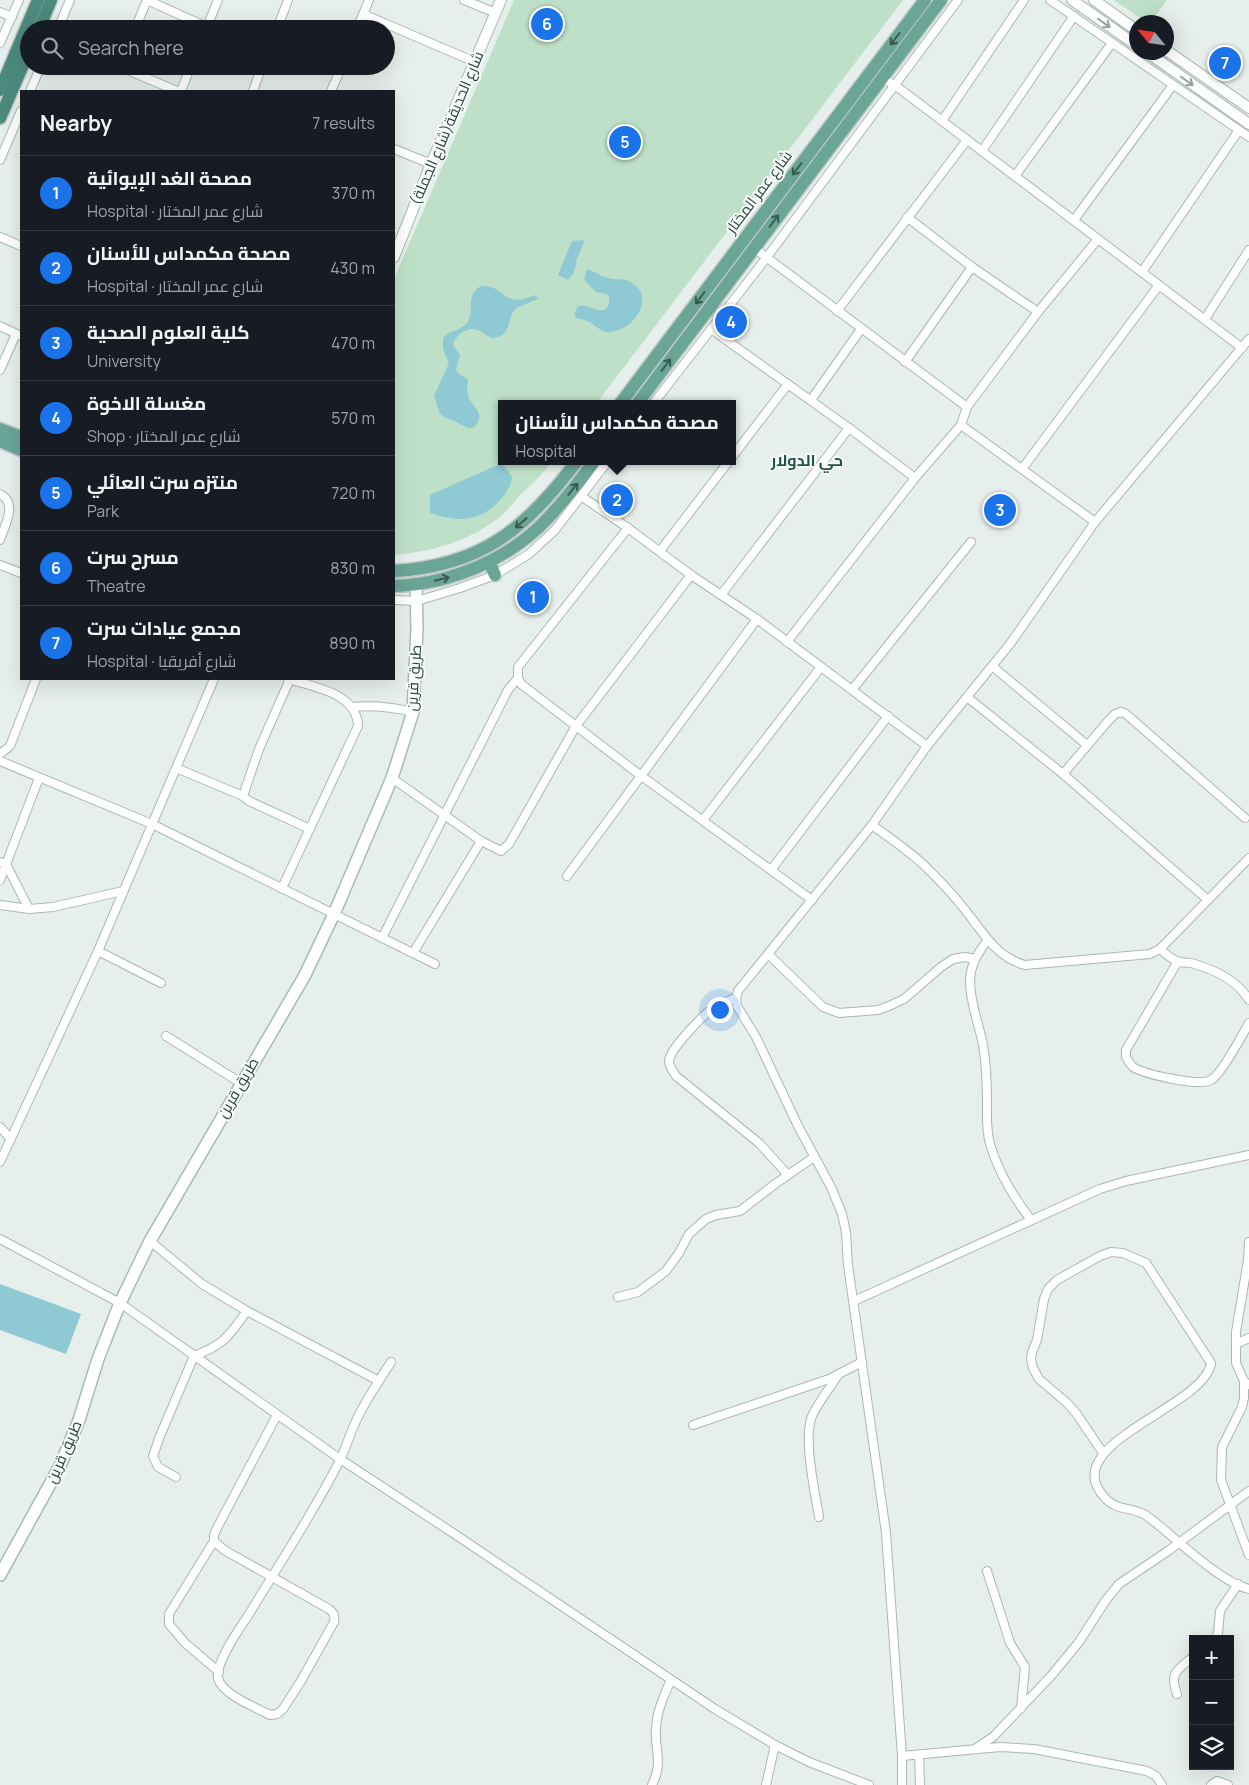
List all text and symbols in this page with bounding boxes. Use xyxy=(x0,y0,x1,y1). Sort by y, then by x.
pin: 6 xyxy=(531,5,563,43)
north arrow xyxy=(1129,15,1174,60)
one-way arrow xyxy=(1097,18,1111,28)
search box xyxy=(20,20,395,75)
one-way arrow xyxy=(890,32,901,45)
icon: search xyxy=(38,34,66,62)
text: Search here xyxy=(78,35,184,61)
pin: 7 xyxy=(1209,44,1241,82)
street label: شارع الحديقة(شارع الجملة) xyxy=(405,48,489,208)
one-way arrow xyxy=(1179,75,1193,86)
text: Nearby xyxy=(40,109,112,137)
text: 7 results xyxy=(312,112,375,134)
pin: 5 xyxy=(609,123,641,161)
street label: شارع عمر المختار xyxy=(720,146,797,239)
one-way arrow xyxy=(792,162,803,175)
text: مصحة الغد الإيوائية xyxy=(87,165,252,191)
text: 1 xyxy=(52,182,60,204)
text: 370 m xyxy=(332,182,375,204)
text: Hospital · شارع عمر المختار xyxy=(87,200,263,222)
one-way arrow xyxy=(769,215,780,228)
text: مصحة مكمداس للأسنان xyxy=(87,240,291,266)
text: 2 xyxy=(51,257,61,279)
text: 430 m xyxy=(330,257,375,279)
text: Hospital · شارع عمر المختار xyxy=(87,275,263,297)
one-way arrow xyxy=(694,291,705,304)
pin: 4 xyxy=(715,303,747,341)
text: كلية العلوم الصحية xyxy=(87,319,250,345)
text: 3 xyxy=(51,332,61,354)
text: 470 m xyxy=(331,332,375,354)
text: University xyxy=(87,350,161,372)
one-way arrow xyxy=(661,358,671,372)
text: مغسلة الاخوة xyxy=(87,390,206,416)
popup xyxy=(498,400,736,465)
text: 4 xyxy=(51,407,61,429)
text: 570 m xyxy=(331,407,375,429)
text: مصحة مكمداس للأسنان xyxy=(515,409,719,435)
text: Shop · شارع عمر المختار xyxy=(87,425,241,447)
text: Hospital xyxy=(515,440,576,462)
district label: حي الدولار xyxy=(770,449,843,473)
text: منتزه سرت العائلي xyxy=(87,469,238,495)
pin: 2 xyxy=(601,481,633,519)
text: 5 xyxy=(51,482,61,504)
text: 720 m xyxy=(331,482,375,504)
one-way arrow xyxy=(567,482,578,495)
pin: 3 xyxy=(984,491,1016,529)
text: Park xyxy=(87,500,119,522)
one-way arrow xyxy=(515,518,528,529)
text: مسرح سرت xyxy=(87,544,179,570)
text: 6 xyxy=(51,557,61,579)
text: 830 m xyxy=(330,557,375,579)
one-way arrow xyxy=(433,574,449,583)
text: Theatre xyxy=(87,575,146,597)
pin: 1 xyxy=(517,578,549,616)
text: مجمع عيادات سرت xyxy=(87,615,241,641)
text: 7 xyxy=(52,632,60,654)
text: 890 m xyxy=(329,632,375,654)
street label: طريق قرين xyxy=(401,644,426,712)
text: Hospital · شارع أفريقيا xyxy=(87,650,236,672)
your location xyxy=(707,997,733,1023)
street label: طريق قرين xyxy=(212,1054,263,1122)
street label: طريق قرين xyxy=(40,1417,87,1486)
map controls xyxy=(1189,1635,1234,1770)
button: + xyxy=(1189,1635,1234,1680)
button: − xyxy=(1189,1680,1234,1725)
button: layers xyxy=(1189,1725,1234,1770)

